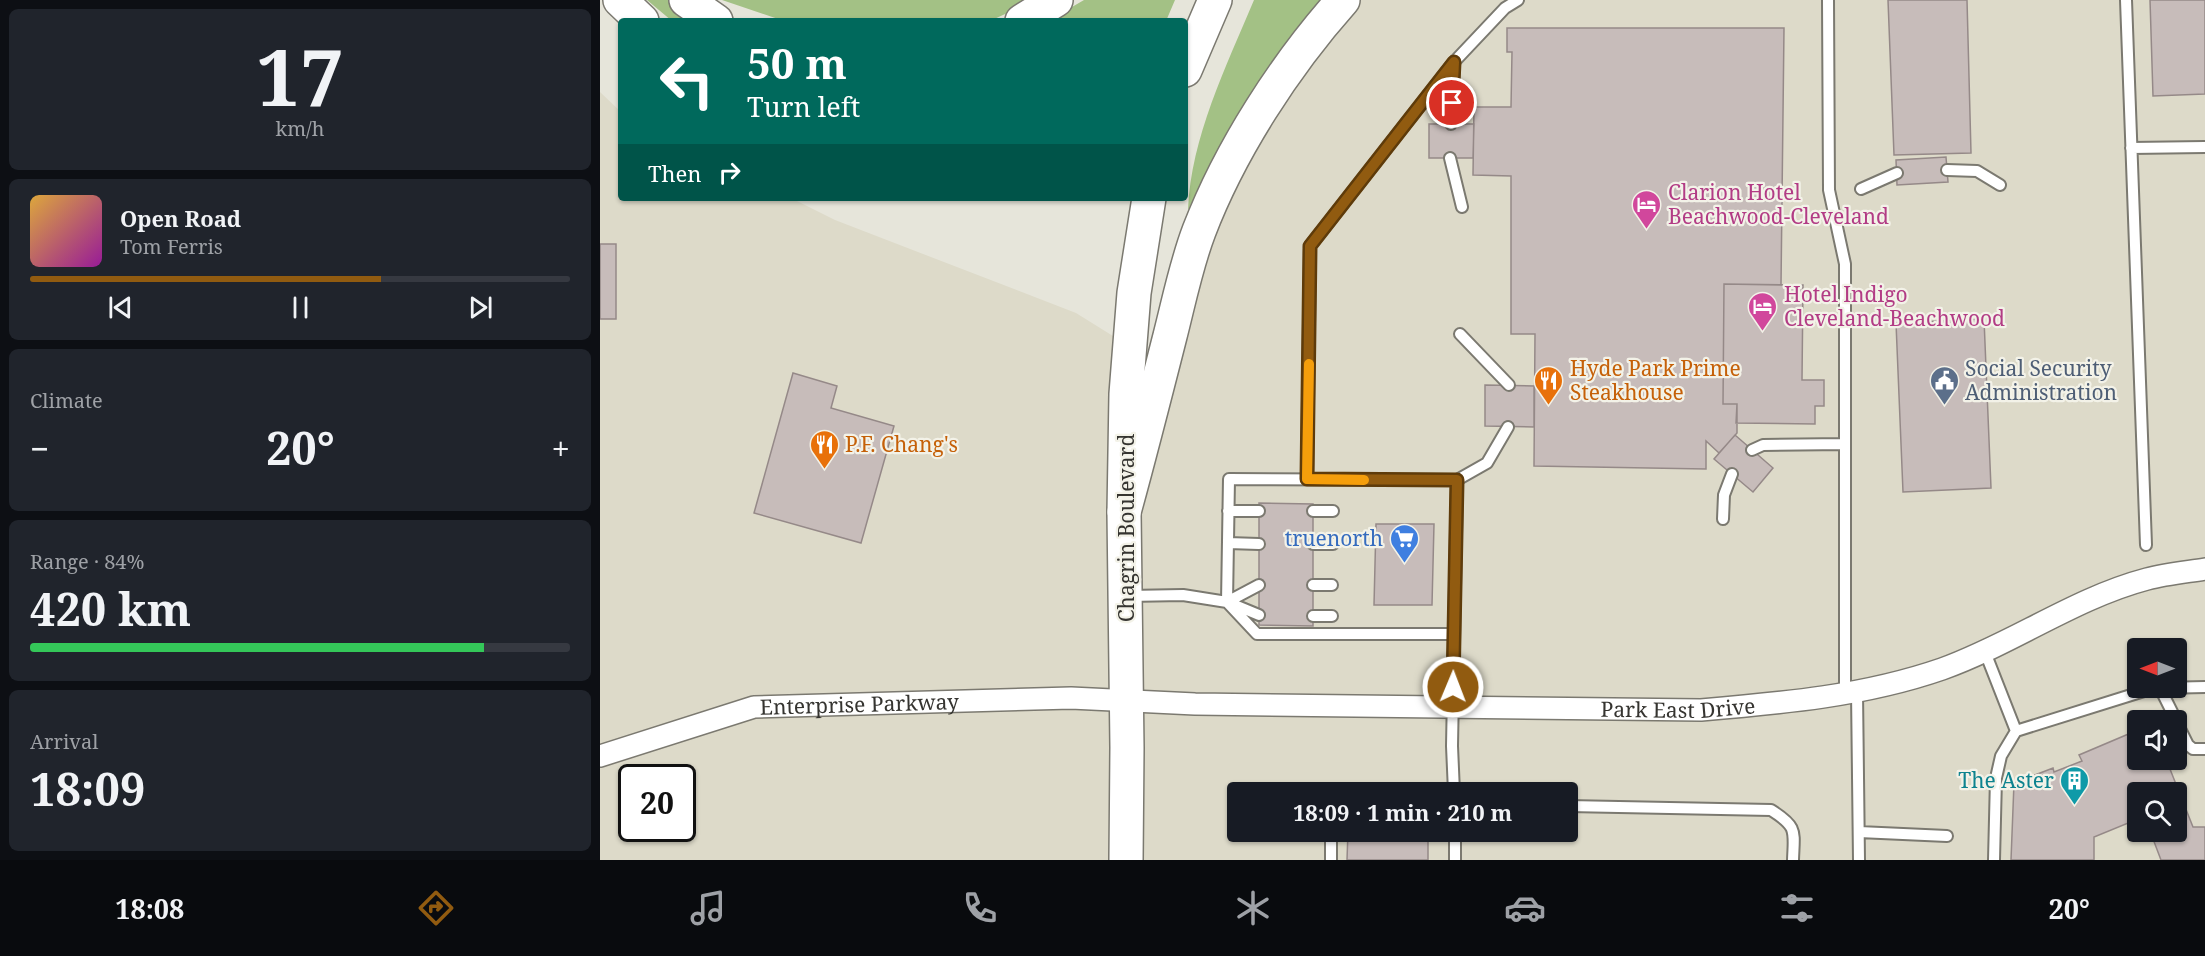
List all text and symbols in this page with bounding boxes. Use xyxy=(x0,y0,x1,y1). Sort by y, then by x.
text: 17 xyxy=(256,23,344,129)
text: 50 m xyxy=(747,34,847,91)
icon: left xyxy=(648,42,726,120)
pin xyxy=(1426,77,1477,128)
icon: arrive xyxy=(1435,86,1468,119)
text: Turn left xyxy=(747,88,860,125)
text: km/h xyxy=(275,115,325,142)
icon: right xyxy=(713,156,746,189)
text: Then xyxy=(648,158,701,188)
place label: Clarion Hotel Beachwood-Cleveland xyxy=(1668,178,1889,230)
hotel icon: Clarion Hotel Beachwood-Cleveland xyxy=(1631,188,1663,230)
text: Open Road xyxy=(120,203,241,233)
text: Tom Ferris xyxy=(120,233,223,260)
place label: Hotel Indigo Cleveland-Beachwood xyxy=(1784,280,2005,332)
hotel icon: Hotel Indigo Cleveland-Beachwood xyxy=(1747,290,1779,332)
icon: previous xyxy=(104,291,137,324)
icon: pause xyxy=(284,291,317,324)
icon: next xyxy=(464,291,497,324)
place label: Hyde Park Prime Steakhouse xyxy=(1570,354,1741,406)
place label: Social Security Administration xyxy=(1965,354,2117,406)
restaurant icon: Hyde Park Prime Steakhouse xyxy=(1533,364,1565,406)
public building icon: Social Security Administration xyxy=(1928,364,1960,406)
text: Climate xyxy=(30,387,103,414)
text: 20° xyxy=(266,417,335,478)
text: − xyxy=(30,426,49,471)
text: + xyxy=(552,426,570,471)
restaurant icon: P.F. Chang's xyxy=(808,428,840,470)
place label: P.F. Chang's xyxy=(845,430,958,458)
street label: Chagrin Boulevard xyxy=(1112,434,1140,622)
supermarket icon: truenorth xyxy=(1388,522,1420,564)
place label: truenorth xyxy=(1285,524,1383,552)
text: Range · 84% xyxy=(30,548,144,575)
text: 420 km xyxy=(30,578,191,639)
north arrow xyxy=(2127,638,2187,698)
map controls xyxy=(2127,638,2187,842)
position arrow xyxy=(1421,655,1485,719)
street label: Enterprise Parkway xyxy=(759,687,959,721)
street label: Park East Drive xyxy=(1601,691,1757,724)
button: sound xyxy=(2127,710,2187,770)
text: Arrival xyxy=(30,728,98,755)
text: 18:09 xyxy=(30,758,145,819)
speed limit sign: 20 xyxy=(618,764,696,842)
building icon: The Aster xyxy=(2059,764,2091,806)
place label: The Aster xyxy=(1958,766,2054,794)
button: search xyxy=(2127,782,2187,842)
text: 18:09 · 1 min · 210 m xyxy=(1293,797,1512,827)
icon: directions xyxy=(415,887,457,929)
icon: music xyxy=(687,887,729,929)
icon: phone xyxy=(959,887,1001,929)
icon: climate xyxy=(1232,887,1274,929)
icon: car xyxy=(1504,887,1546,929)
icon: filters xyxy=(1776,887,1818,929)
text: 18:08 xyxy=(115,890,184,927)
text: 20° xyxy=(2048,890,2090,927)

